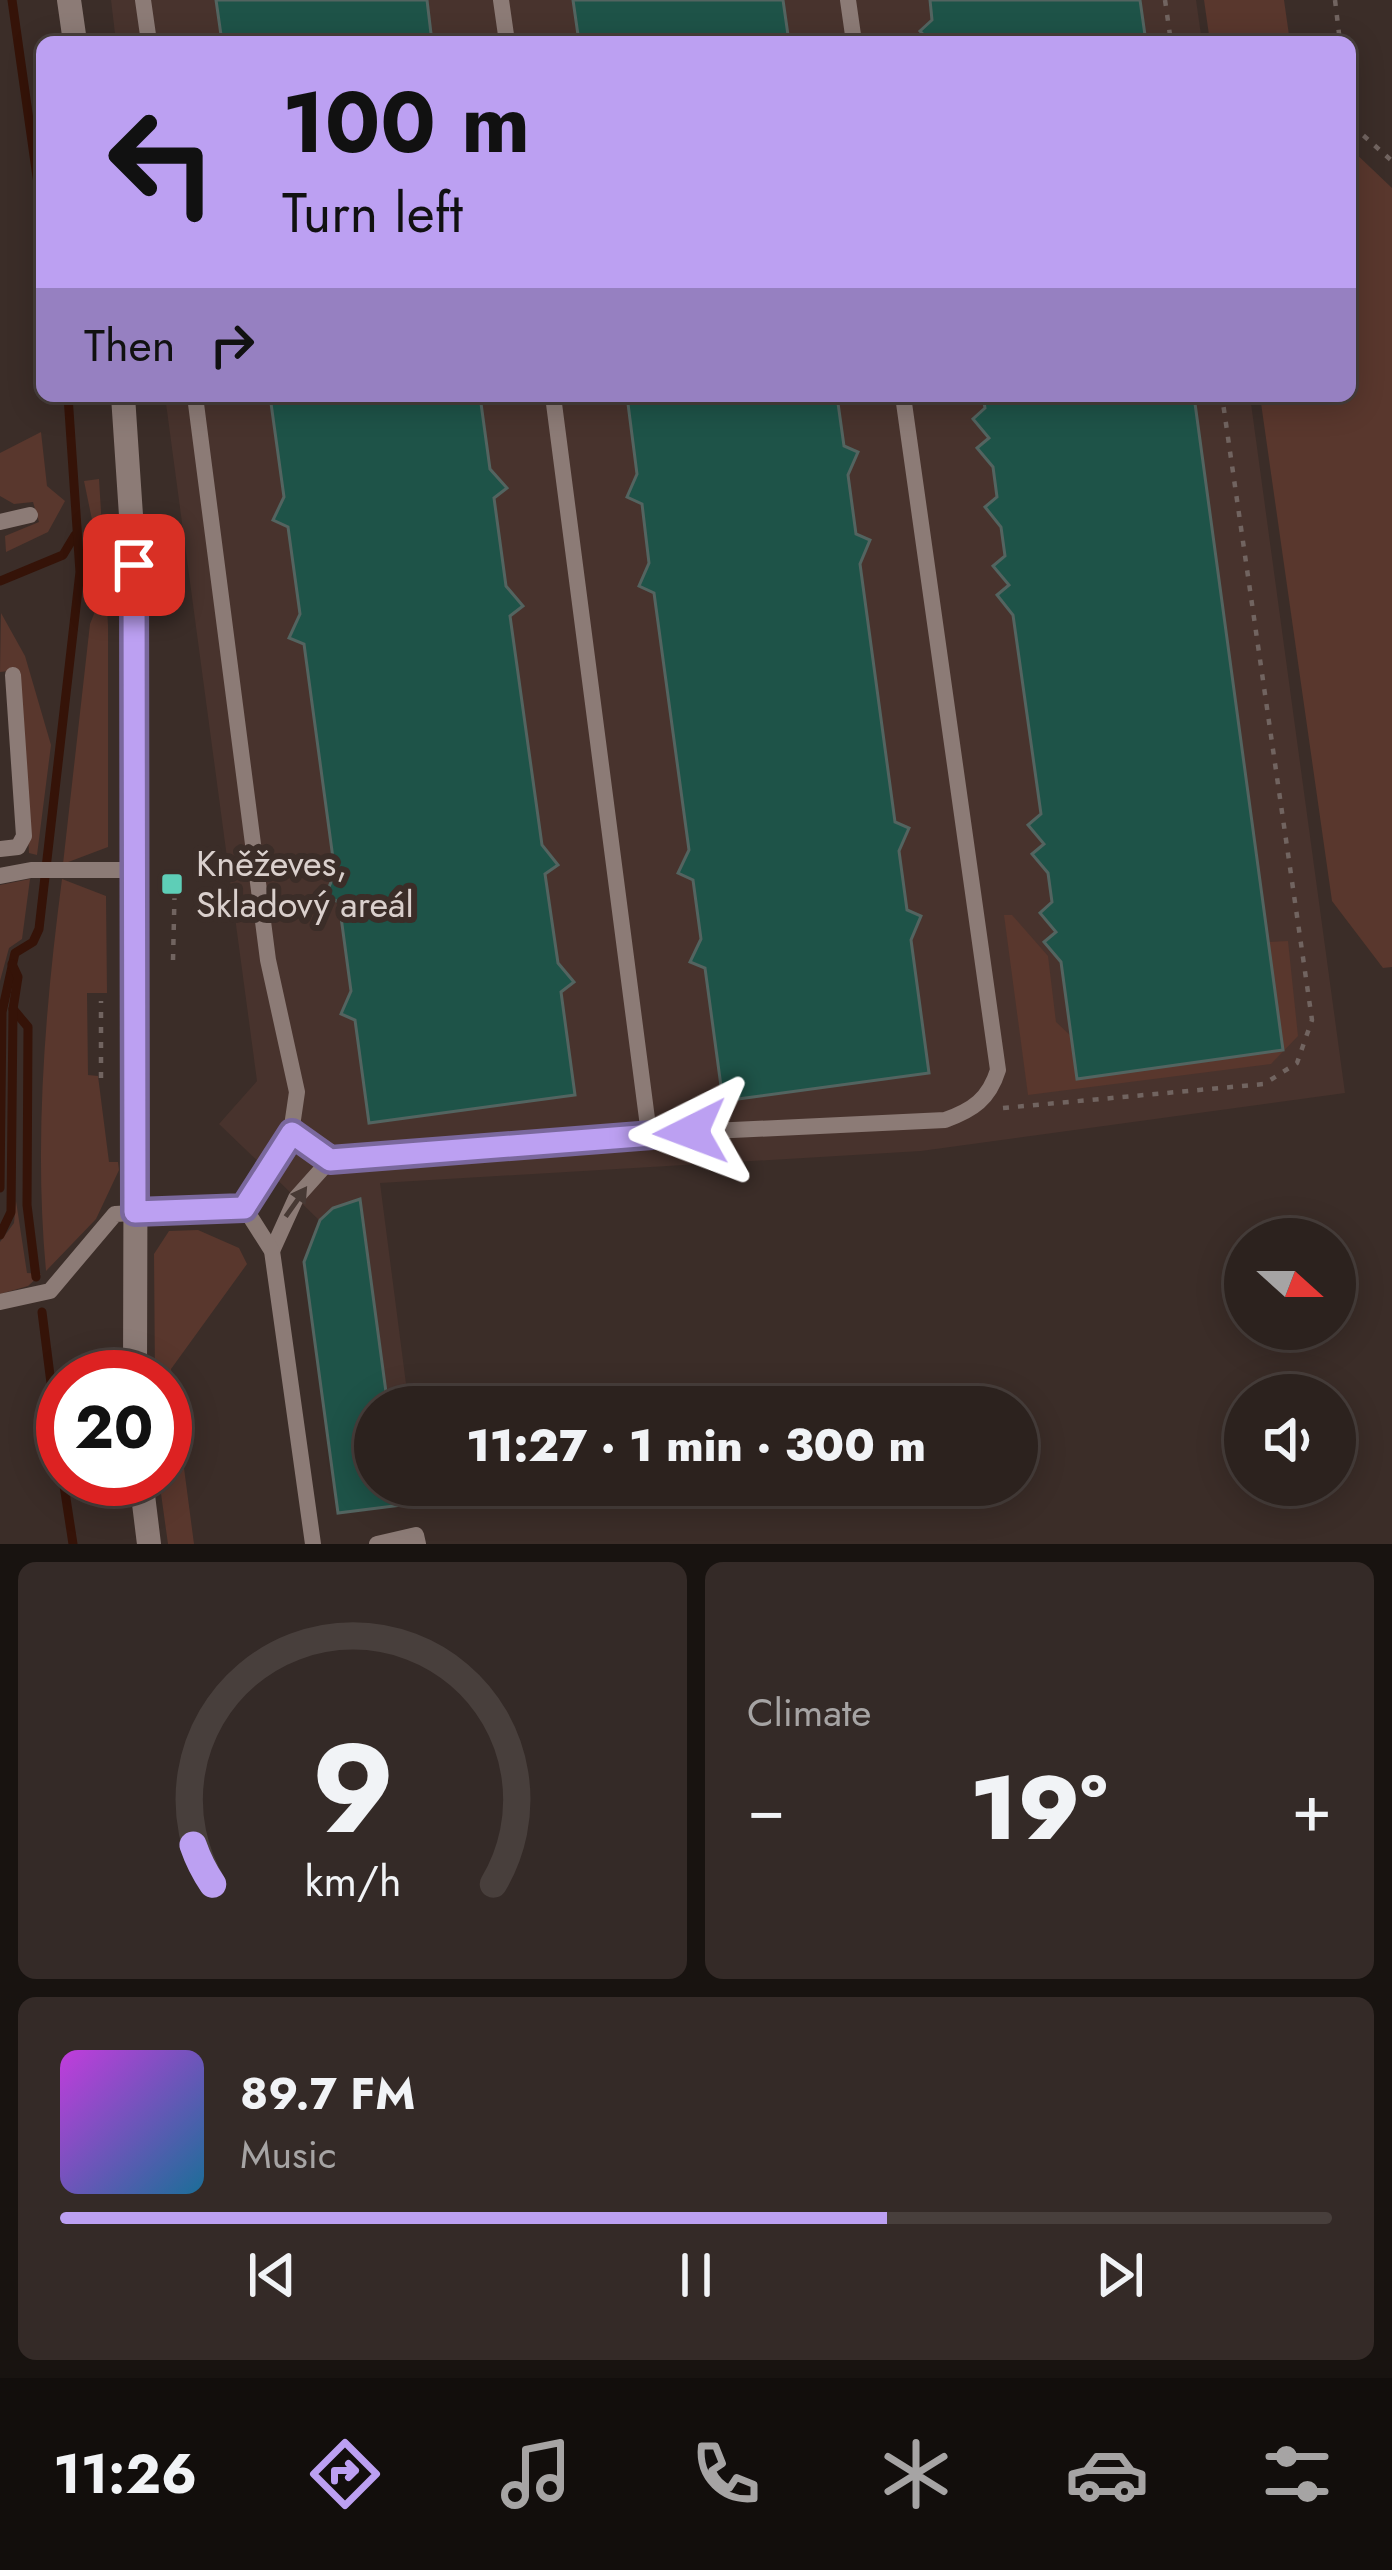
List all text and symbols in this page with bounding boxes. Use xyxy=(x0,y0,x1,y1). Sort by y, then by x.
text: 100 m xyxy=(282,62,530,184)
icon: left xyxy=(84,84,240,240)
text: Turn left xyxy=(282,174,463,252)
icon: right xyxy=(199,312,265,378)
text: Then xyxy=(84,313,175,378)
pin xyxy=(83,514,185,616)
icon: arrive xyxy=(101,532,167,598)
place label: Kněževes, Skladový areál xyxy=(196,837,414,930)
marker: Kněževes, Skladový areál xyxy=(159,871,185,897)
position arrow xyxy=(628,1069,754,1195)
one-way arrow xyxy=(284,1186,307,1218)
north arrow xyxy=(1224,1218,1356,1350)
map controls xyxy=(1224,1218,1356,1506)
speed limit sign: 20 xyxy=(36,1350,192,1506)
button: sound xyxy=(1224,1374,1356,1506)
text: 11:27 · 1 min · 300 m xyxy=(466,1413,926,1478)
text: Climate xyxy=(747,1684,871,1741)
text: 9 xyxy=(311,1699,394,1880)
text: 19° xyxy=(970,1743,1107,1873)
text: − xyxy=(747,1760,786,1856)
text: + xyxy=(1291,1760,1332,1856)
text: km/h xyxy=(304,1849,401,1911)
text: 89.7 FM xyxy=(240,2061,415,2126)
text: Music xyxy=(240,2126,337,2183)
icon: previous xyxy=(239,2242,305,2308)
icon: pause xyxy=(663,2242,729,2308)
icon: next xyxy=(1087,2242,1153,2308)
icon: directions xyxy=(303,2432,387,2516)
icon: music xyxy=(494,2432,578,2516)
icon: phone xyxy=(684,2432,768,2516)
icon: climate xyxy=(874,2432,958,2516)
icon: car xyxy=(1065,2432,1149,2516)
icon: filters xyxy=(1255,2432,1339,2516)
text: 11:26 xyxy=(53,2435,197,2513)

